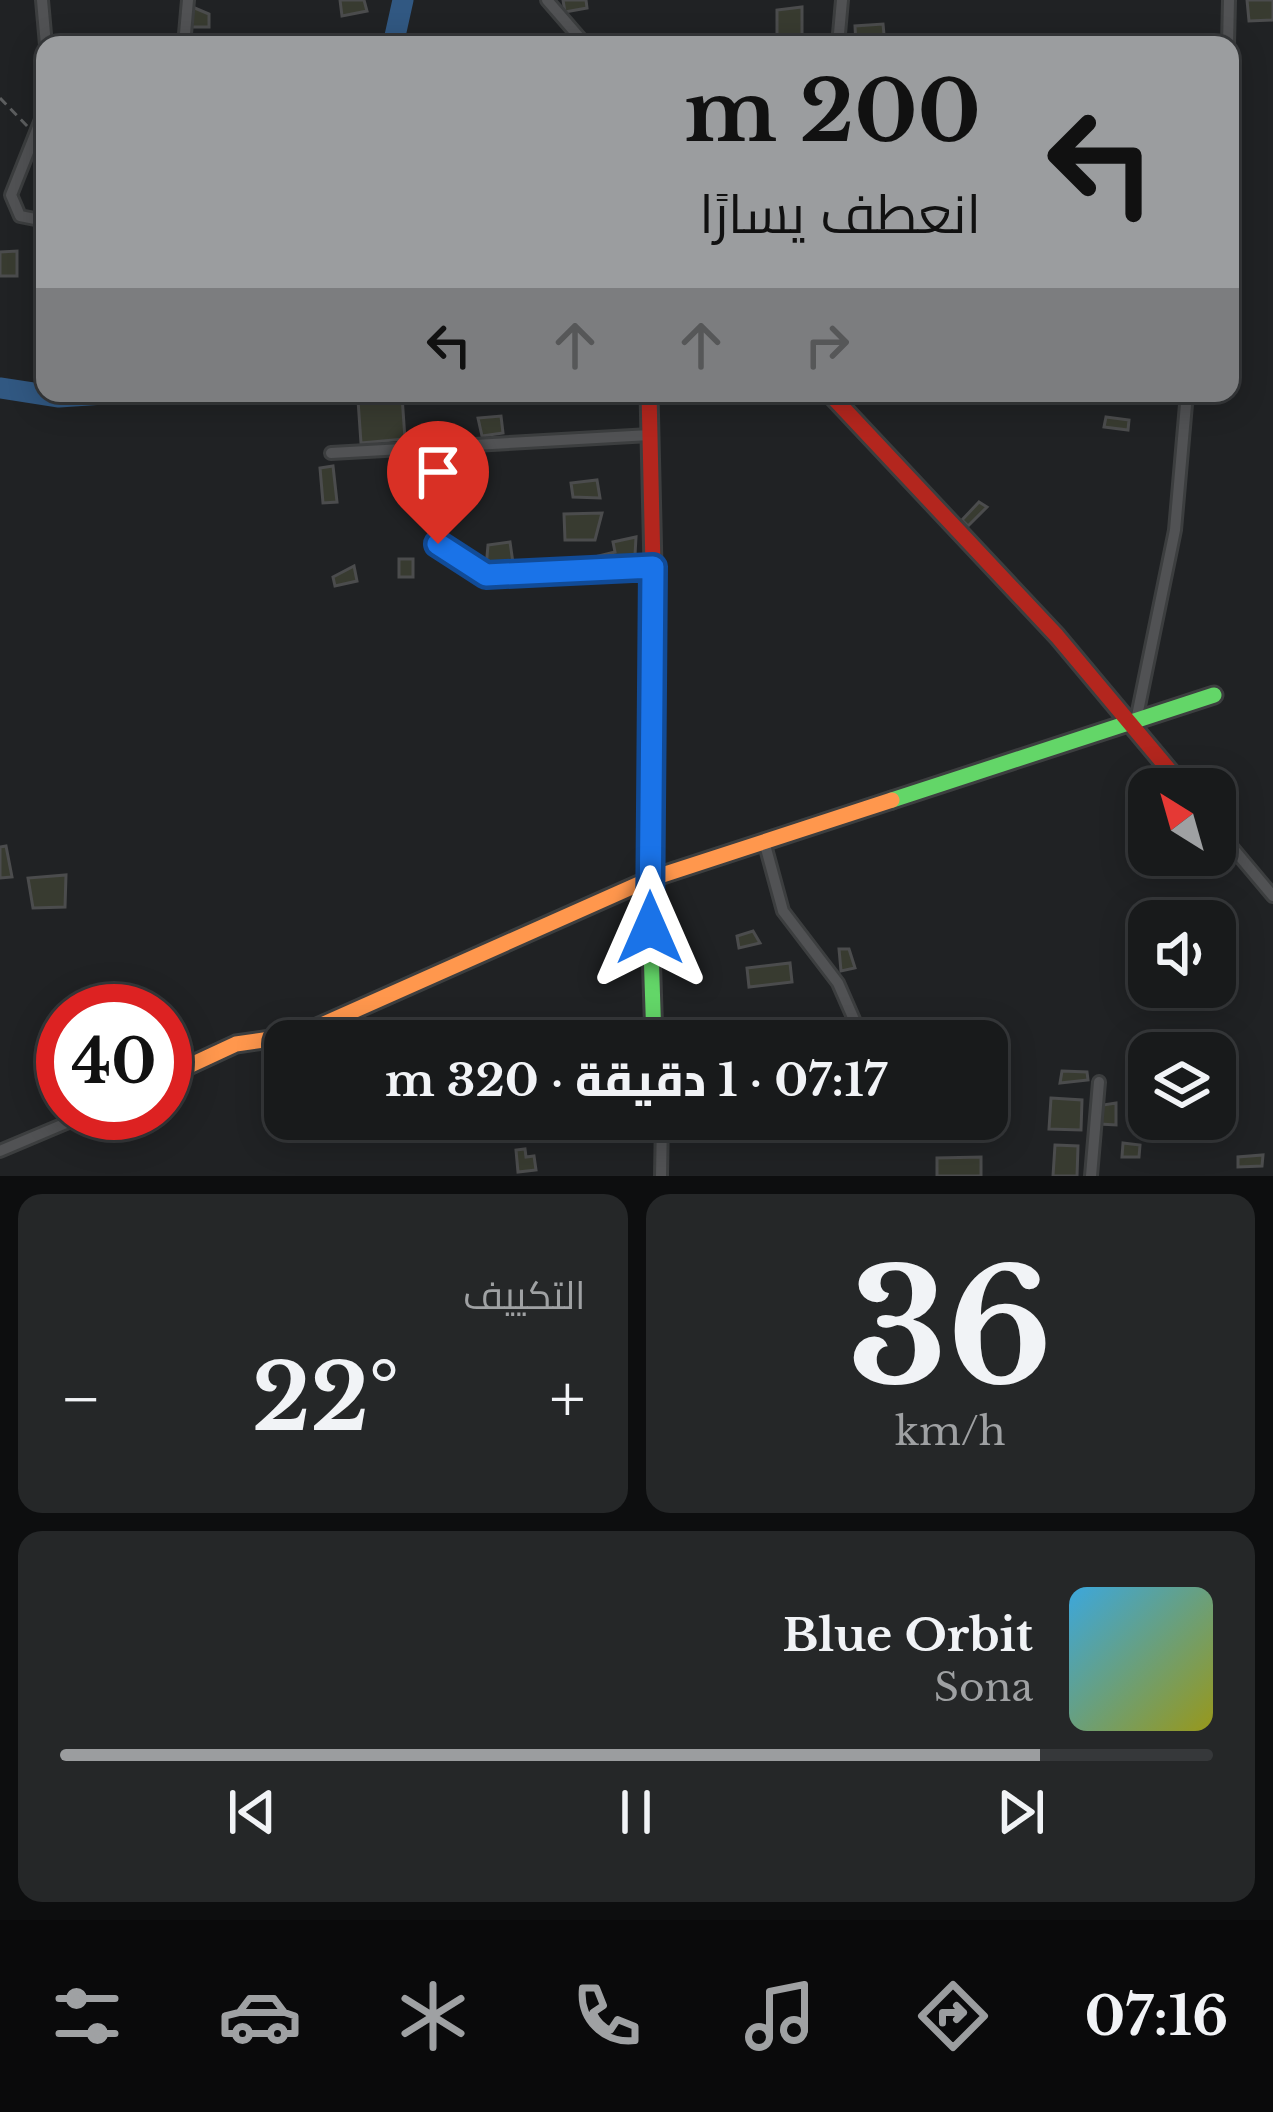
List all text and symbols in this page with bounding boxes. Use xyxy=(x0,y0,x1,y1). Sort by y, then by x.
text: 200 m xyxy=(684,60,981,164)
icon: left xyxy=(1023,84,1179,240)
text: انعطف يسارًا xyxy=(699,181,981,248)
icon: left xyxy=(416,312,482,378)
icon: ahead xyxy=(542,312,608,378)
icon: ahead xyxy=(668,312,734,378)
icon: right xyxy=(794,312,860,378)
pin xyxy=(387,421,489,544)
icon: arrive xyxy=(405,439,471,505)
north arrow xyxy=(1128,768,1236,876)
map controls xyxy=(1128,768,1236,1140)
position arrow xyxy=(587,865,713,991)
button: sound xyxy=(1128,900,1236,1008)
speed limit sign: 40 xyxy=(36,984,192,1140)
button: layers xyxy=(1128,1032,1236,1140)
text: 07:17 · 1 دقيقة · 320 m xyxy=(385,1052,887,1108)
text: 36 xyxy=(848,1232,1053,1425)
text: التكييف xyxy=(463,1271,586,1320)
text: 22° xyxy=(252,1343,399,1454)
text: − xyxy=(60,1358,102,1440)
text: + xyxy=(549,1358,585,1440)
text: km/h xyxy=(895,1407,1006,1456)
text: Blue Orbit xyxy=(783,1607,1033,1663)
text: Sona xyxy=(934,1663,1033,1712)
icon: previous xyxy=(219,1779,285,1845)
icon: pause xyxy=(603,1779,669,1845)
icon: next xyxy=(988,1779,1054,1845)
icon: filters xyxy=(45,1974,129,2058)
icon: car xyxy=(218,1974,302,2058)
icon: climate xyxy=(391,1974,475,2058)
icon: phone xyxy=(565,1974,649,2058)
icon: music xyxy=(738,1974,822,2058)
icon: directions xyxy=(911,1974,995,2058)
text: 07:16 xyxy=(1084,1983,1228,2050)

